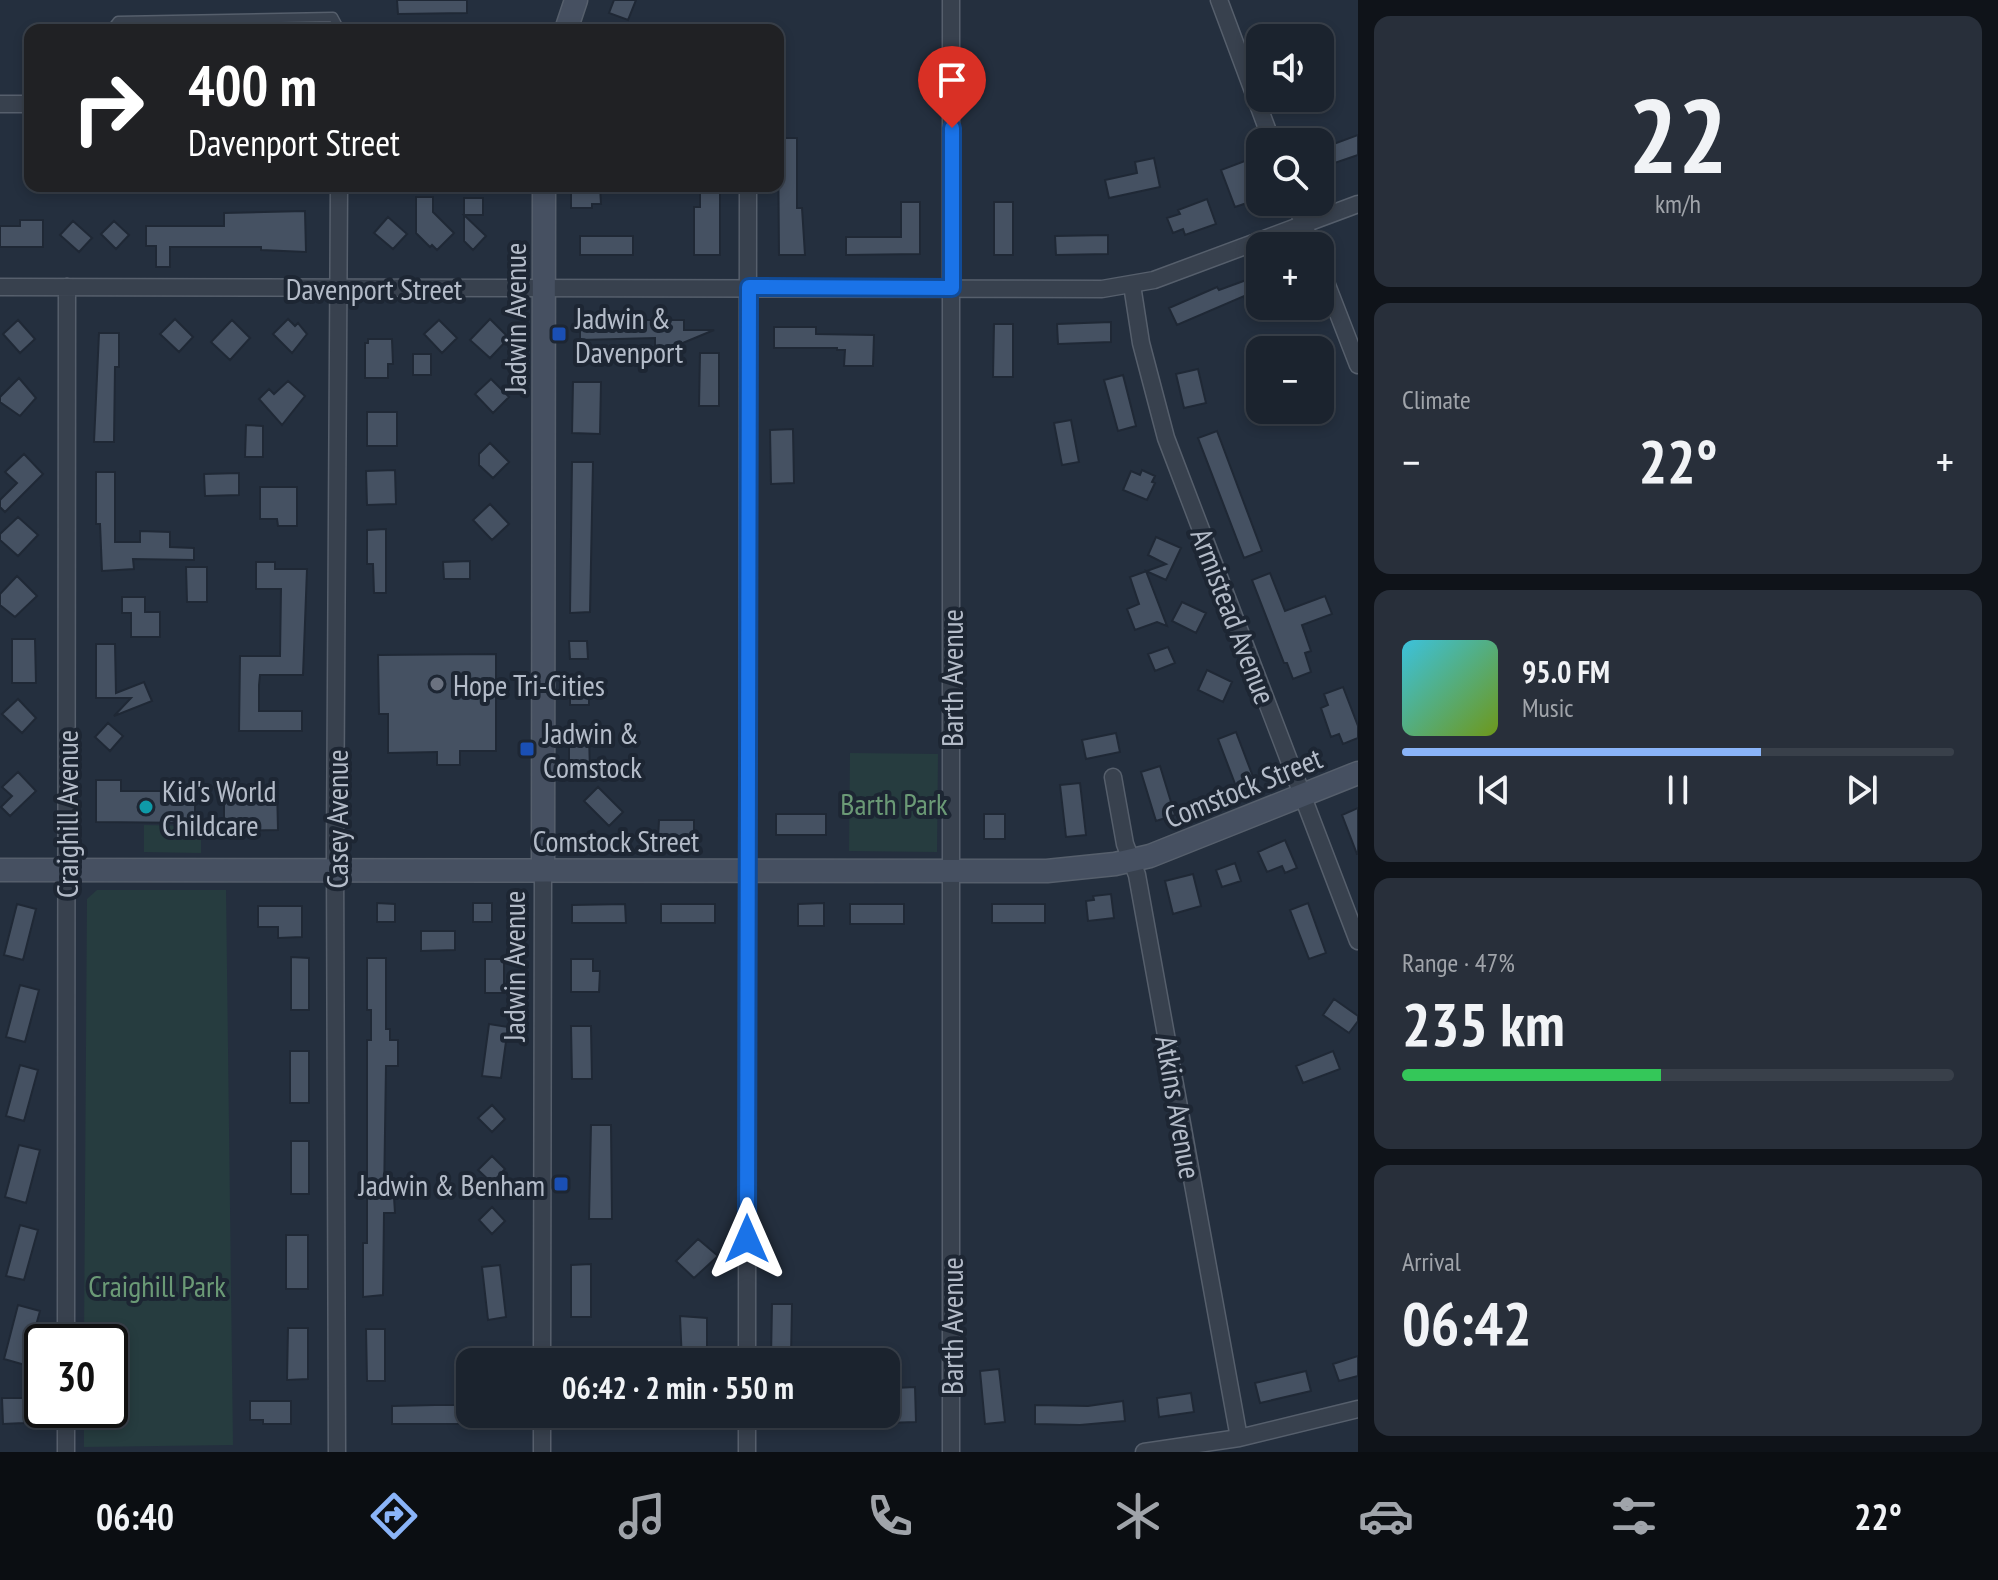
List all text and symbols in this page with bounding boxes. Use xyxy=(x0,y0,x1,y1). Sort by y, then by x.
map controls xyxy=(1246,24,1334,424)
button: sound xyxy=(1246,24,1334,112)
pin xyxy=(918,46,986,128)
text: 400 m xyxy=(188,49,317,121)
icon: right xyxy=(56,56,160,160)
icon: arrive xyxy=(930,58,974,102)
text: 22 xyxy=(1628,67,1728,202)
text: Davenport Street xyxy=(188,119,400,166)
button: search xyxy=(1246,128,1334,216)
text: km/h xyxy=(1655,187,1701,220)
button: + xyxy=(1246,232,1334,320)
street label: Jadwin Avenue xyxy=(495,242,534,395)
street label: Davenport Street xyxy=(286,269,463,308)
place label: Jadwin & Davenport xyxy=(574,298,684,371)
marker: Jadwin & Davenport xyxy=(550,325,568,343)
button: − xyxy=(1246,336,1334,424)
text: Climate xyxy=(1402,383,1471,416)
text: 22° xyxy=(1638,422,1718,500)
text: − xyxy=(1402,433,1420,490)
text: + xyxy=(1936,433,1954,490)
street label: Armistead Avenue xyxy=(1183,522,1285,710)
street label: Barth Avenue xyxy=(932,609,971,747)
text: 95.0 FM xyxy=(1522,652,1610,691)
place label: Hope Tri-Cities xyxy=(453,665,605,704)
marker: Hope Tri-Cities xyxy=(428,675,446,693)
text: Music xyxy=(1522,691,1574,724)
place label: Jadwin & Comstock xyxy=(542,713,642,786)
street label: Craighill Avenue xyxy=(47,730,86,898)
street label: Comstock Street xyxy=(1158,737,1328,836)
marker: Jadwin & Comstock xyxy=(518,740,536,758)
street label: Casey Avenue xyxy=(317,749,356,889)
icon: previous xyxy=(1472,768,1516,812)
icon: pause xyxy=(1656,768,1700,812)
icon: next xyxy=(1840,768,1884,812)
place label: Kid's World Childcare xyxy=(162,771,276,844)
park label: Barth Park xyxy=(840,784,948,823)
marker: Kid's World Childcare xyxy=(137,798,155,816)
street label: Comstock Street xyxy=(533,821,700,860)
street label: Jadwin Avenue xyxy=(494,890,533,1043)
text: Range · 47% xyxy=(1402,946,1515,979)
text: 235 km xyxy=(1402,985,1565,1063)
street label: Atkins Avenue xyxy=(1147,1032,1211,1182)
place label: Jadwin & Benham xyxy=(358,1165,545,1204)
marker: Jadwin & Benham xyxy=(552,1175,570,1193)
position arrow xyxy=(705,1197,789,1281)
text: Arrival xyxy=(1402,1245,1461,1278)
street label: Barth Avenue xyxy=(932,1257,971,1395)
park label: Craighill Park xyxy=(88,1266,226,1305)
text: 06:42 xyxy=(1402,1284,1532,1362)
speed limit sign: 30 xyxy=(24,1324,128,1428)
text: 06:42 · 2 min · 550 m xyxy=(562,1368,794,1407)
icon: directions xyxy=(366,1488,422,1544)
icon: music xyxy=(614,1488,670,1544)
icon: phone xyxy=(862,1488,918,1544)
icon: climate xyxy=(1110,1488,1166,1544)
icon: car xyxy=(1358,1488,1414,1544)
icon: filters xyxy=(1606,1488,1662,1544)
text: 06:40 xyxy=(96,1493,174,1540)
text: 22° xyxy=(1854,1493,1902,1540)

